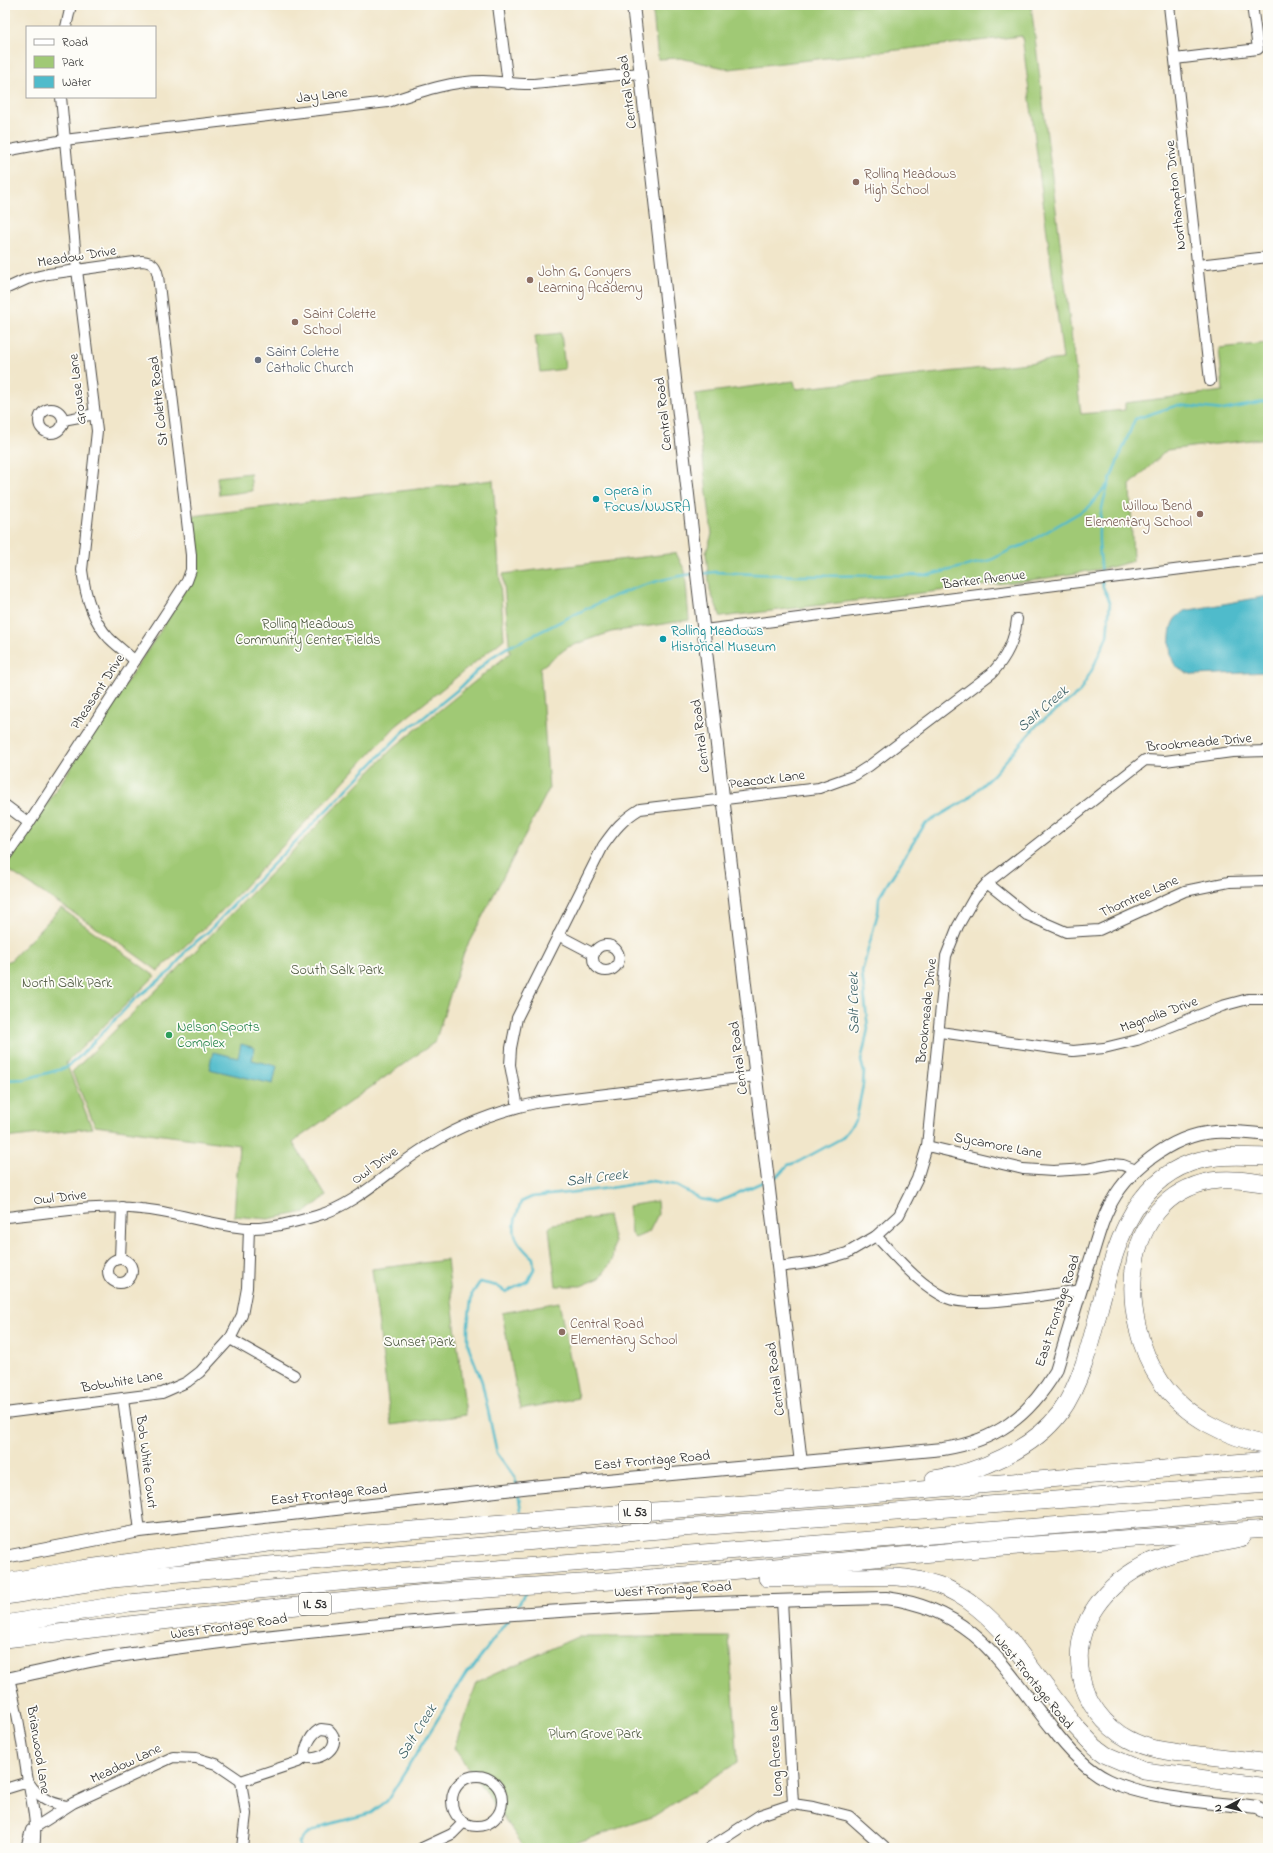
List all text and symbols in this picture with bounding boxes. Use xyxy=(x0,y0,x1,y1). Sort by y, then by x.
legend xyxy=(26,26,156,98)
text: Road xyxy=(62,34,88,52)
text: Park xyxy=(62,54,84,72)
street label: Central Road xyxy=(613,54,643,130)
text: Water xyxy=(62,74,91,92)
street label: Jay Lane xyxy=(295,82,350,111)
street label: Northampton Drive xyxy=(1160,138,1192,251)
place label: Rolling Meadows High School xyxy=(864,164,956,202)
marker: Rolling Meadows High School xyxy=(851,177,861,187)
street label: Meadow Drive xyxy=(36,240,119,274)
place label: John G. Conyers Learning Academy xyxy=(538,262,643,300)
marker: John G. Conyers Learning Academy xyxy=(525,275,535,285)
place label: Saint Colette School xyxy=(303,304,377,341)
marker: Saint Colette School xyxy=(290,317,300,327)
place label: Saint Colette Catholic Church xyxy=(266,342,354,379)
street label: Grouse Lane xyxy=(63,352,93,426)
street label: St Colette Road xyxy=(144,355,174,447)
marker: Saint Colette Catholic Church xyxy=(253,355,263,365)
street label: Central Road xyxy=(650,376,678,452)
place label: Opera in Focus/NWSRA xyxy=(603,481,690,518)
marker: Opera in Focus/NWSRA xyxy=(591,494,601,504)
place label: Willow Bend Elementary School xyxy=(1085,496,1192,534)
marker: Willow Bend Elementary School xyxy=(1195,509,1205,519)
street label: Barker Avenue xyxy=(940,564,1027,596)
park label: Rolling Meadows Community Center Fields xyxy=(236,614,380,652)
place label: Rolling Meadows Historical Museum xyxy=(671,621,776,658)
marker: Rolling Meadows Historical Museum xyxy=(658,634,668,644)
street label: Pheasant Drive xyxy=(66,649,131,734)
water label: Salt Creek xyxy=(1012,679,1075,738)
street label: Central Road xyxy=(686,698,716,774)
street label: Brookmeade Drive xyxy=(1144,728,1253,758)
street label: Peacock Lane xyxy=(728,765,807,795)
street label: Thorntree Lane xyxy=(1096,870,1182,924)
street label: Brookmeade Drive xyxy=(911,957,943,1066)
park label: South Salk Park xyxy=(291,960,384,981)
water label: Salt Creek xyxy=(842,970,866,1034)
park label: North Salk Park xyxy=(22,973,113,994)
street label: Magnolia Drive xyxy=(1117,991,1202,1040)
place label: Nelson Sports Complex xyxy=(177,1017,260,1054)
street label: Central Road xyxy=(724,1020,754,1096)
marker: Nelson Sports Complex xyxy=(164,1030,174,1040)
street label: Sycamore Lane xyxy=(952,1127,1044,1166)
street label: Owl Drive xyxy=(347,1141,403,1190)
water label: Salt Creek xyxy=(565,1163,630,1193)
street label: Owl Drive xyxy=(32,1185,88,1211)
street label: East Frontage Road xyxy=(1030,1252,1087,1370)
place label: Central Road Elementary School xyxy=(570,1314,677,1352)
marker: Central Road Elementary School xyxy=(557,1327,567,1337)
park label: Sunset Park xyxy=(384,1332,455,1353)
street label: Central Road xyxy=(761,1341,791,1417)
street label: Bobwhite Lane xyxy=(79,1365,165,1399)
street label: Bob White Court xyxy=(130,1413,162,1510)
street label: East Frontage Road xyxy=(593,1445,711,1478)
street label: East Frontage Road xyxy=(270,1478,388,1513)
road number: IL 53 xyxy=(619,1501,651,1523)
street label: West Frontage Road xyxy=(614,1576,733,1605)
road number: IL 53 xyxy=(299,1593,331,1615)
street label: West Frontage Road xyxy=(169,1608,289,1647)
street label: West Frontage Road xyxy=(987,1630,1078,1735)
water label: Salt Creek xyxy=(391,1699,443,1764)
street label: Briarwood Lane xyxy=(21,1703,55,1796)
street label: Long Acres Lane xyxy=(763,1704,790,1797)
park label: Plum Grove Park xyxy=(548,1724,642,1745)
street label: Meadow Lane xyxy=(87,1738,166,1790)
north arrow xyxy=(1207,1787,1247,1827)
text: N xyxy=(1210,1803,1226,1813)

